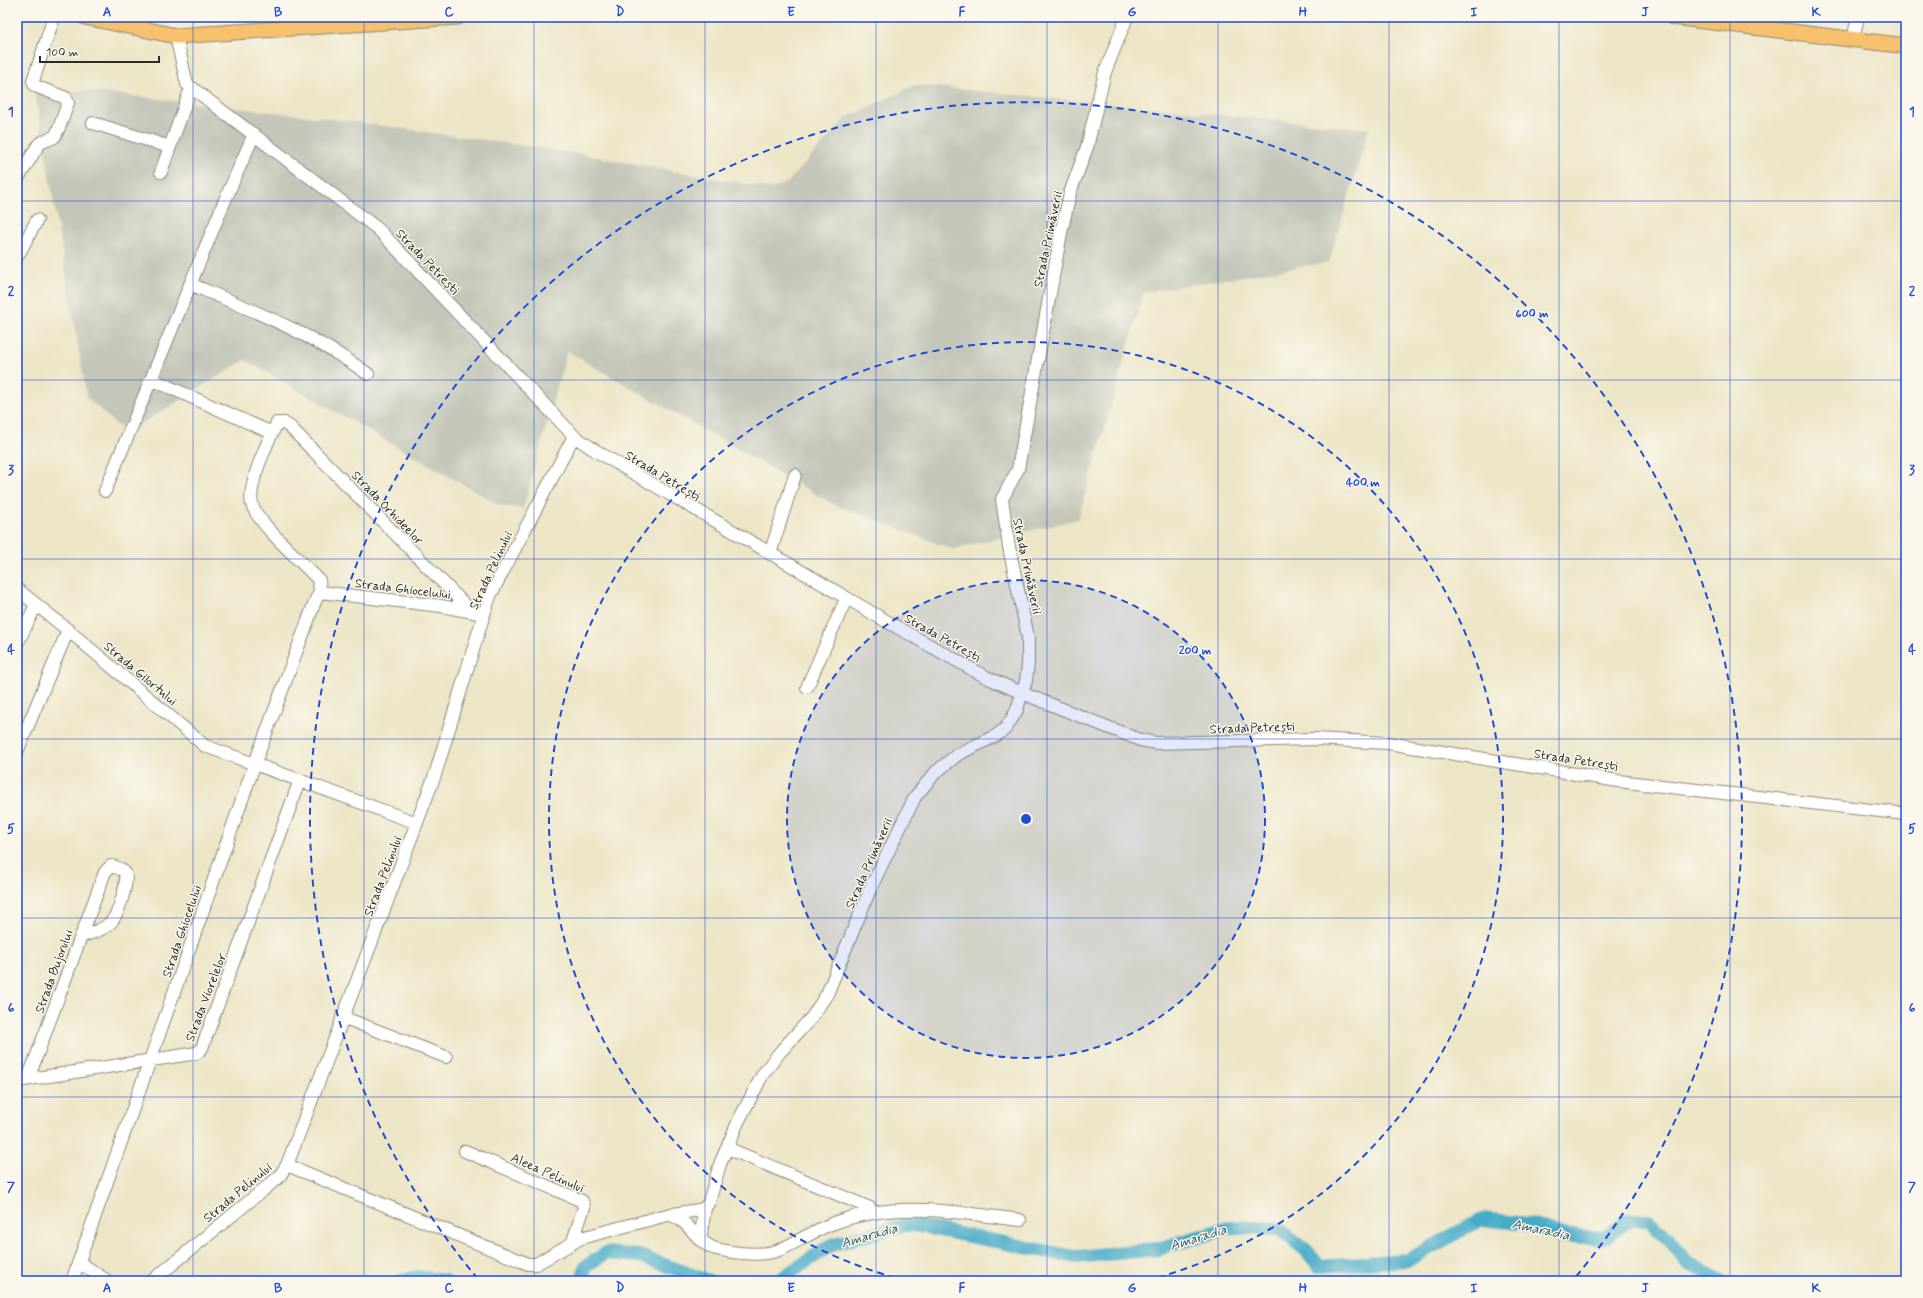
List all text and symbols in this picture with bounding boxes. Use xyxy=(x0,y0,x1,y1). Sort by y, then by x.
text: A xyxy=(103,4,111,21)
text: B xyxy=(274,4,283,21)
text: C xyxy=(444,4,454,21)
text: D xyxy=(616,4,625,21)
text: E xyxy=(787,4,795,21)
text: F xyxy=(959,4,966,21)
text: G xyxy=(1128,4,1137,21)
text: H xyxy=(1299,4,1308,21)
text: I xyxy=(1471,4,1478,21)
text: J xyxy=(1641,4,1649,21)
text: K xyxy=(1811,4,1821,21)
scale bar xyxy=(40,38,159,64)
text: 100 m xyxy=(46,45,78,61)
text: 1 xyxy=(8,104,14,121)
text: 1 xyxy=(1909,104,1915,121)
street label: Strada Primăverii xyxy=(1030,190,1067,289)
street label: Strada Petrești xyxy=(391,226,463,298)
text: 2 xyxy=(8,283,15,300)
text: 2 xyxy=(1909,283,1916,300)
text: 600 m xyxy=(1515,306,1549,322)
street label: Strada Petrești xyxy=(621,447,703,505)
text: 3 xyxy=(8,462,14,479)
text: 3 xyxy=(1909,462,1915,479)
street label: Strada Orhideelor xyxy=(347,467,427,549)
text: 400 m xyxy=(1346,475,1380,491)
street label: Strada Primăverii xyxy=(1008,517,1045,616)
street label: Strada Pelinului xyxy=(466,529,517,613)
street label: Strada Ghiocelului xyxy=(354,575,452,604)
street label: Strada Petrești xyxy=(901,610,984,666)
street label: Strada Gilortului xyxy=(100,638,180,710)
text: 4 xyxy=(7,642,15,659)
text: 4 xyxy=(1908,642,1916,659)
text: 200 m xyxy=(1179,643,1212,659)
street label: Strada Petrești xyxy=(1209,719,1295,738)
street label: Strada Petrești xyxy=(1532,745,1619,776)
centre of rings xyxy=(1019,812,1033,826)
street label: Strada Primăverii xyxy=(842,815,897,912)
text: 5 xyxy=(7,821,15,838)
text: 5 xyxy=(1908,821,1916,838)
street label: Strada Pelinului xyxy=(360,834,407,919)
street label: Strada Ghiocelului xyxy=(159,883,206,980)
street label: Strada Bujorului xyxy=(31,927,77,1016)
street label: Strada Viorelelor xyxy=(182,950,231,1044)
text: 6 xyxy=(8,1000,15,1017)
text: 6 xyxy=(1909,1000,1916,1017)
street label: Aleea Pelinului xyxy=(508,1150,587,1197)
street label: Strada Pelinului xyxy=(200,1159,276,1227)
text: 7 xyxy=(7,1179,15,1196)
text: 7 xyxy=(1908,1179,1916,1196)
water label: Amaradia xyxy=(1510,1215,1571,1245)
water label: Amaradia xyxy=(839,1219,900,1253)
water label: Amaradia xyxy=(1168,1221,1229,1255)
text: A xyxy=(103,1280,111,1297)
text: B xyxy=(274,1280,283,1297)
text: C xyxy=(444,1280,454,1297)
text: D xyxy=(616,1280,625,1297)
text: E xyxy=(787,1280,795,1297)
text: F xyxy=(959,1280,966,1297)
text: G xyxy=(1128,1280,1137,1297)
text: H xyxy=(1299,1280,1308,1297)
text: I xyxy=(1471,1280,1478,1297)
text: J xyxy=(1641,1280,1649,1297)
text: K xyxy=(1811,1280,1821,1297)

